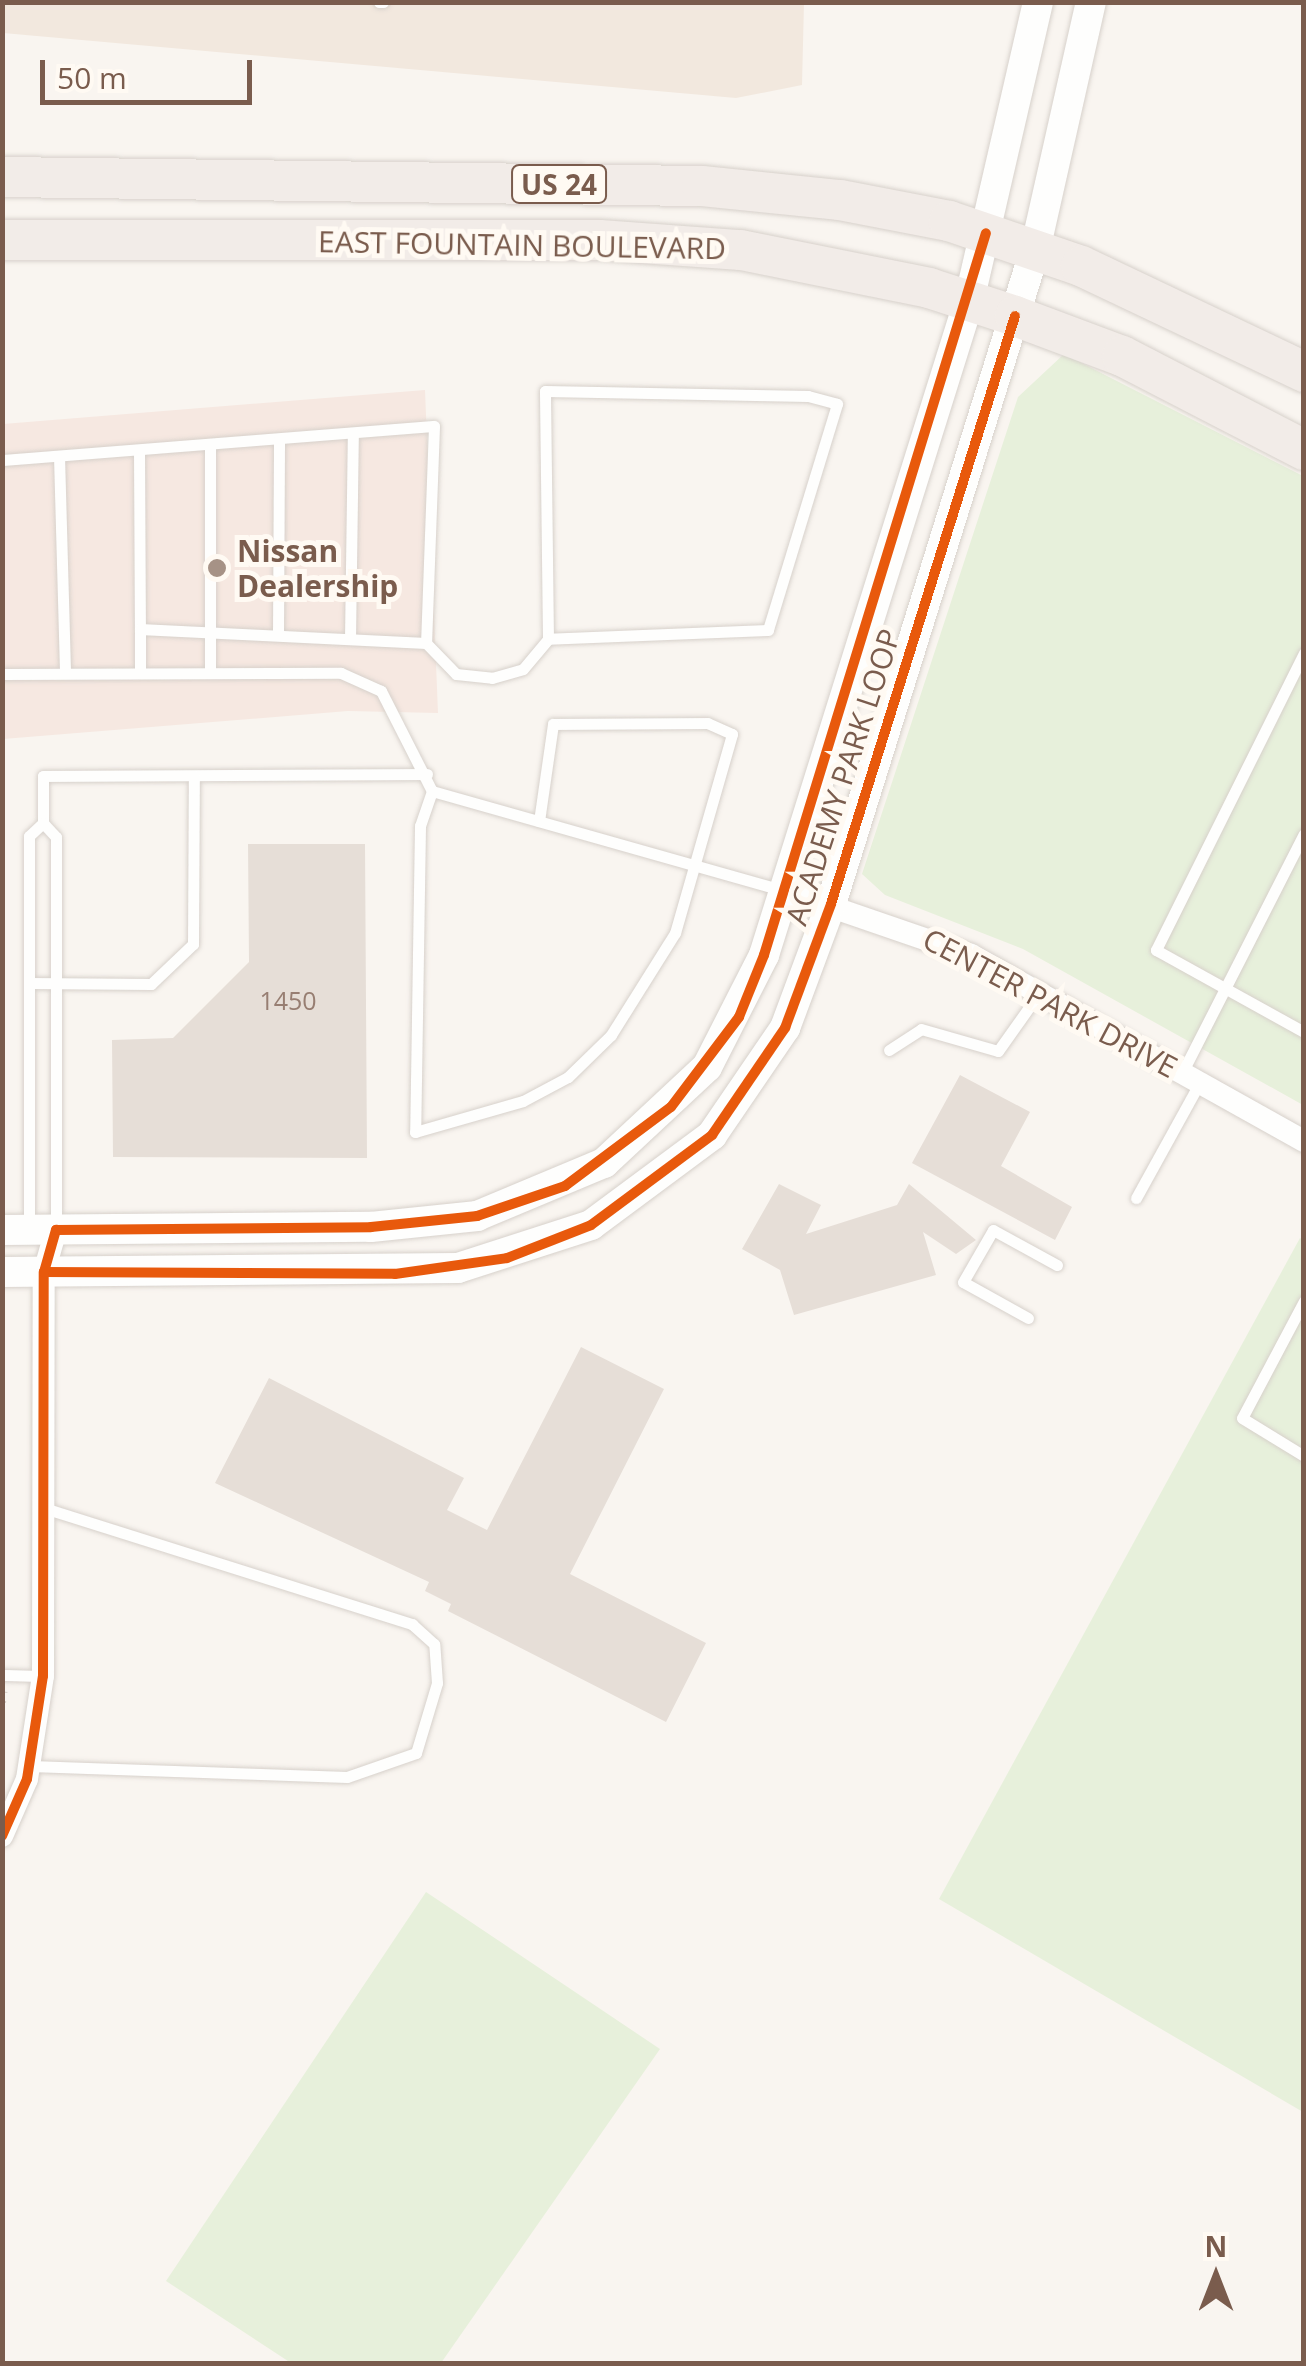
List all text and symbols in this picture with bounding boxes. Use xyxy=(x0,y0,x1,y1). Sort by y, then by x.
scale bar xyxy=(45,40,258,102)
text: 50 m xyxy=(57,57,127,98)
road number: US 24 xyxy=(509,161,609,207)
street label: EAST FOUNTAIN BOULEVARD xyxy=(318,223,726,267)
place label: Nissan Dealership xyxy=(237,533,398,604)
marker: Nissan Dealership xyxy=(206,557,228,579)
street label: ACADEMY PARK LOOP xyxy=(778,625,908,929)
street label: CENTER PARK DRIVE xyxy=(917,921,1183,1085)
house number: 1450 xyxy=(259,985,317,1015)
north arrow xyxy=(1166,2226,1266,2326)
text: N xyxy=(1205,2227,1227,2265)

